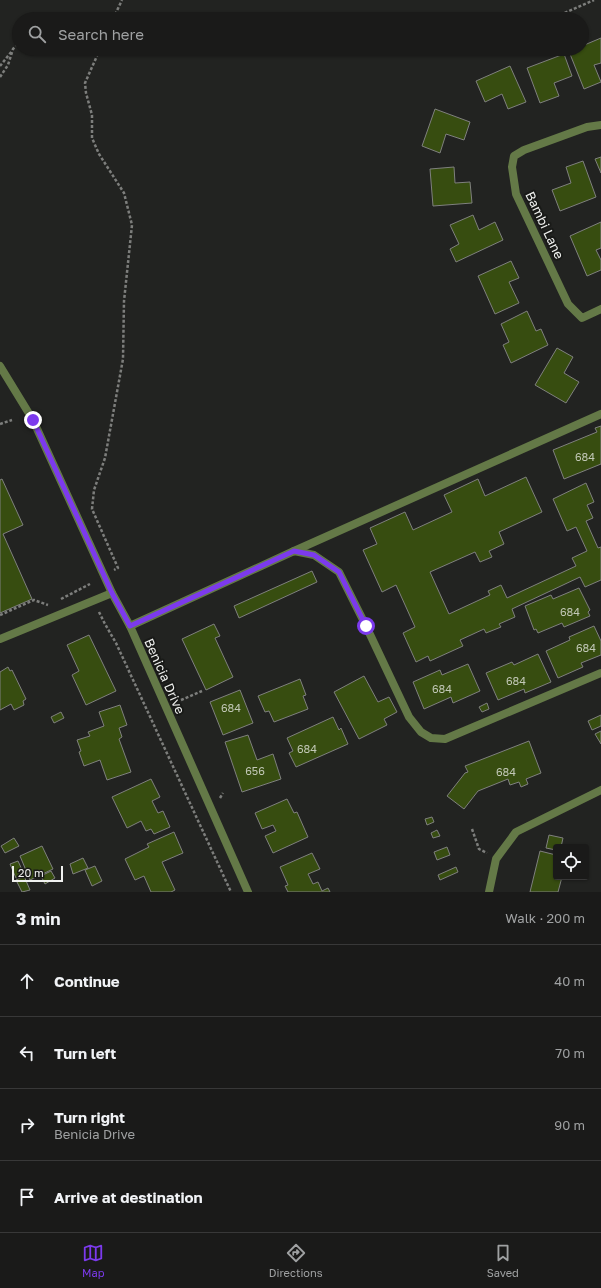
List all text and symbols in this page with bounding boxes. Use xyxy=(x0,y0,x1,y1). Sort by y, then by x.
search box xyxy=(12,12,589,56)
icon: search xyxy=(26,23,48,45)
text: Search here xyxy=(58,25,144,43)
street label: Bambi Lane xyxy=(522,189,568,261)
route end xyxy=(24,411,42,429)
house number: 684 xyxy=(575,450,595,463)
house number: 684 xyxy=(560,605,580,618)
route start xyxy=(357,617,375,635)
street label: Benicia Drive xyxy=(141,636,189,716)
house number: 684 xyxy=(576,641,596,654)
house number: 684 xyxy=(506,674,526,687)
house number: 684 xyxy=(432,682,452,695)
house number: 684 xyxy=(221,701,241,714)
house number: 684 xyxy=(297,742,317,755)
house number: 656 xyxy=(245,764,265,777)
house number: 684 xyxy=(496,765,516,778)
map controls xyxy=(553,844,589,880)
button: locate xyxy=(553,844,589,880)
scale bar xyxy=(12,864,63,883)
text: 20 m xyxy=(18,866,44,879)
text: 3 min xyxy=(16,908,60,929)
text: Walk · 200 m xyxy=(505,910,585,926)
icon: ahead xyxy=(16,970,38,992)
text: Continue xyxy=(54,972,120,990)
text: 40 m xyxy=(554,973,585,989)
icon: left xyxy=(16,1042,38,1064)
text: Turn left xyxy=(54,1044,116,1062)
text: 70 m xyxy=(555,1045,585,1061)
text: Turn right xyxy=(54,1108,125,1126)
icon: right xyxy=(16,1114,38,1136)
text: 90 m xyxy=(554,1117,585,1133)
text: Benicia Drive xyxy=(54,1126,135,1142)
icon: arrive xyxy=(16,1186,38,1208)
text: Arrive at destination xyxy=(54,1188,203,1206)
tab: Map xyxy=(82,1242,105,1279)
tab: Directions xyxy=(269,1242,323,1279)
tab: Saved xyxy=(487,1242,519,1279)

